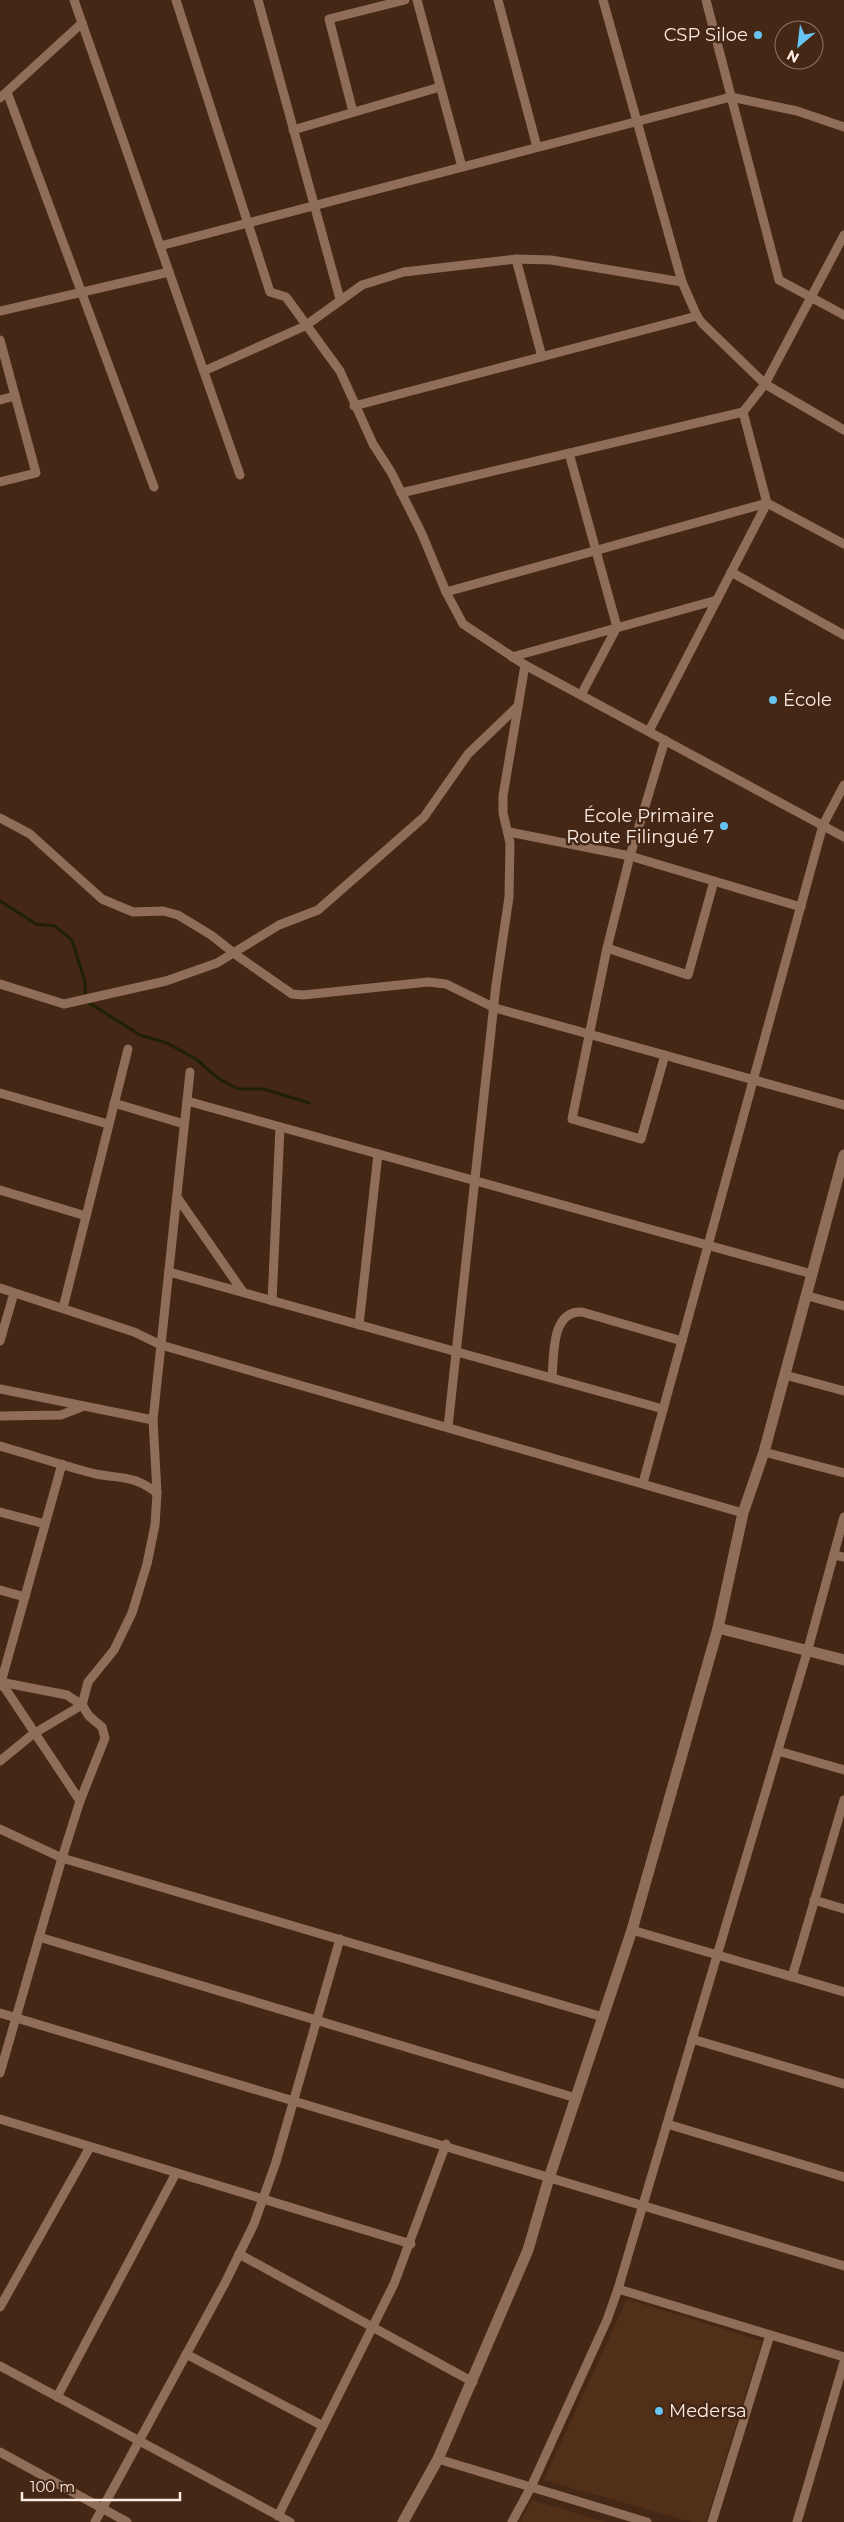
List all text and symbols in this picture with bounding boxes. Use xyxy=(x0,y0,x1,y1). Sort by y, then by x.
north arrow xyxy=(774,20,824,70)
place label: CSP Siloe xyxy=(664,24,748,46)
marker: CSP Siloe xyxy=(752,29,764,41)
text: N xyxy=(784,46,802,67)
place label: École xyxy=(783,689,832,711)
marker: École xyxy=(767,694,779,706)
place label: École Primaire Route Filingué 7 xyxy=(566,805,714,848)
marker: École Primaire Route Filingué 7 xyxy=(718,820,730,832)
place label: Medersa xyxy=(669,2400,747,2422)
marker: Medersa xyxy=(653,2405,665,2417)
scale bar xyxy=(22,2470,180,2502)
text: 100 m xyxy=(30,2477,75,2496)

